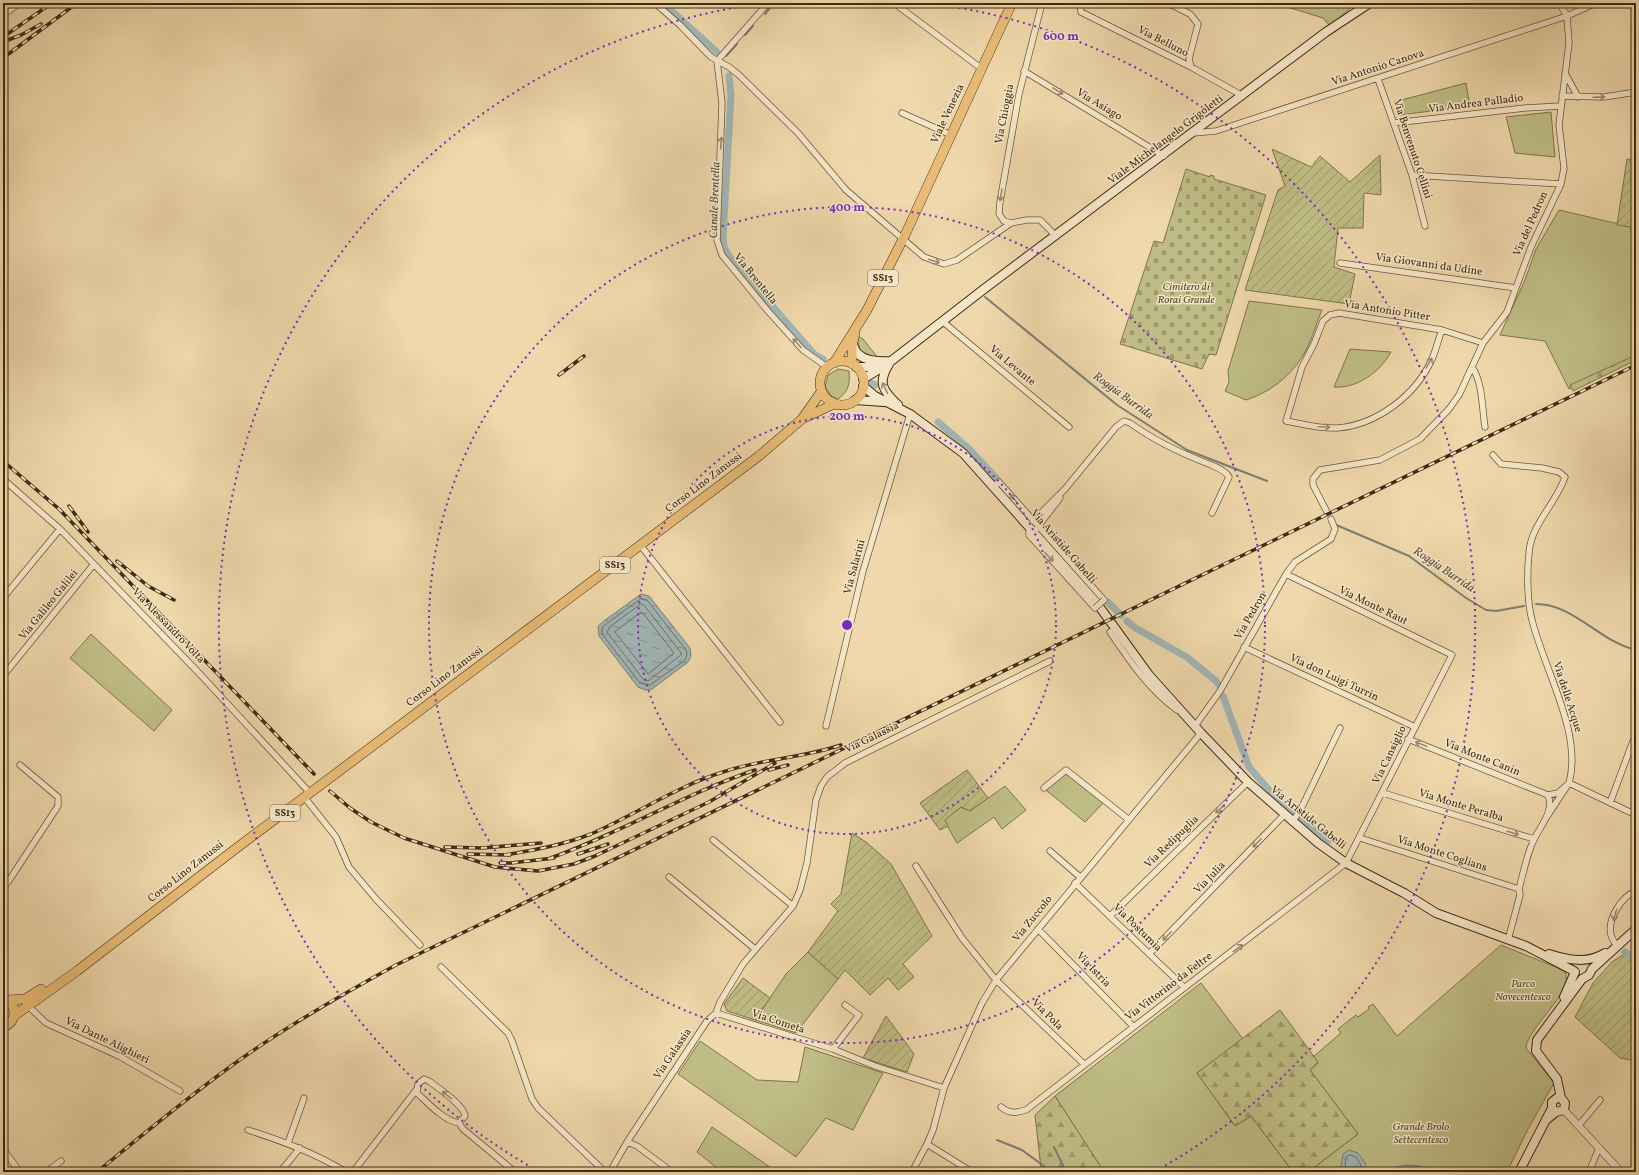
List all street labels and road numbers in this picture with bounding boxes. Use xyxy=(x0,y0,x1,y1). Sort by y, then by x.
street label: Via Belluno xyxy=(1135,23,1191,61)
street label: Via Antonio Canova xyxy=(1330,46,1427,90)
street label: Viale Venezia xyxy=(928,81,969,146)
street label: Via Chioggia xyxy=(992,82,1018,145)
street label: Via Asiago xyxy=(1073,86,1125,125)
street label: Via Andrea Palladio xyxy=(1428,91,1524,117)
street label: Viale Michelangelo Grigoletti xyxy=(1105,92,1227,188)
street label: Via Benvenuto Cellini xyxy=(1389,97,1435,201)
street label: Via del Pedron xyxy=(1510,189,1552,259)
street label: Via Brentella xyxy=(730,250,781,308)
street label: Via Giovanni da Udine xyxy=(1375,250,1483,280)
road number: SS13 xyxy=(868,270,898,286)
street label: Via Antonio Pitter xyxy=(1343,297,1431,325)
street label: Via Levante xyxy=(986,342,1038,390)
street label: Corso Lino Zanussi xyxy=(663,449,745,517)
street label: Via Aristide Gabelli xyxy=(1027,507,1099,587)
street label: Via Salarini xyxy=(840,538,870,596)
road number: SS13 xyxy=(600,557,630,573)
street label: Via Galileo Galilei xyxy=(16,567,82,643)
street label: Via Monte Raut xyxy=(1336,583,1410,629)
street label: Via Alessandro Volta xyxy=(128,585,208,667)
street label: Via Pedron xyxy=(1231,589,1271,643)
street label: Corso Lino Zanussi xyxy=(404,643,486,711)
street label: Via don Luigi Turrin xyxy=(1287,651,1381,705)
street label: Via delle Acque xyxy=(1549,660,1585,734)
street label: Via Galassia xyxy=(842,718,902,758)
street label: Via Cansiglio xyxy=(1369,723,1411,787)
street label: Via Monte Canin xyxy=(1442,736,1523,780)
street label: Via Aristide Gabelli xyxy=(1267,783,1349,853)
street label: Via Monte Peralba xyxy=(1417,786,1506,826)
road number: SS13 xyxy=(270,805,300,821)
street label: Via Redipuglia xyxy=(1142,812,1203,872)
street label: Via Monte Coglians xyxy=(1395,832,1489,876)
street label: Corso Lino Zanussi xyxy=(145,838,227,906)
street label: Via Julia xyxy=(1191,858,1230,898)
street label: Via Zuccolo xyxy=(1010,892,1056,945)
street label: Via Postumia xyxy=(1109,901,1165,956)
street label: Via Istria xyxy=(1072,949,1114,991)
street label: Via Vittorino da Feltre xyxy=(1122,949,1216,1025)
street label: Via Pola xyxy=(1028,996,1066,1034)
street label: Via Cometa xyxy=(749,1006,807,1038)
street label: Via Dante Alighieri xyxy=(62,1014,152,1068)
street label: Via Galassia xyxy=(650,1025,696,1082)

